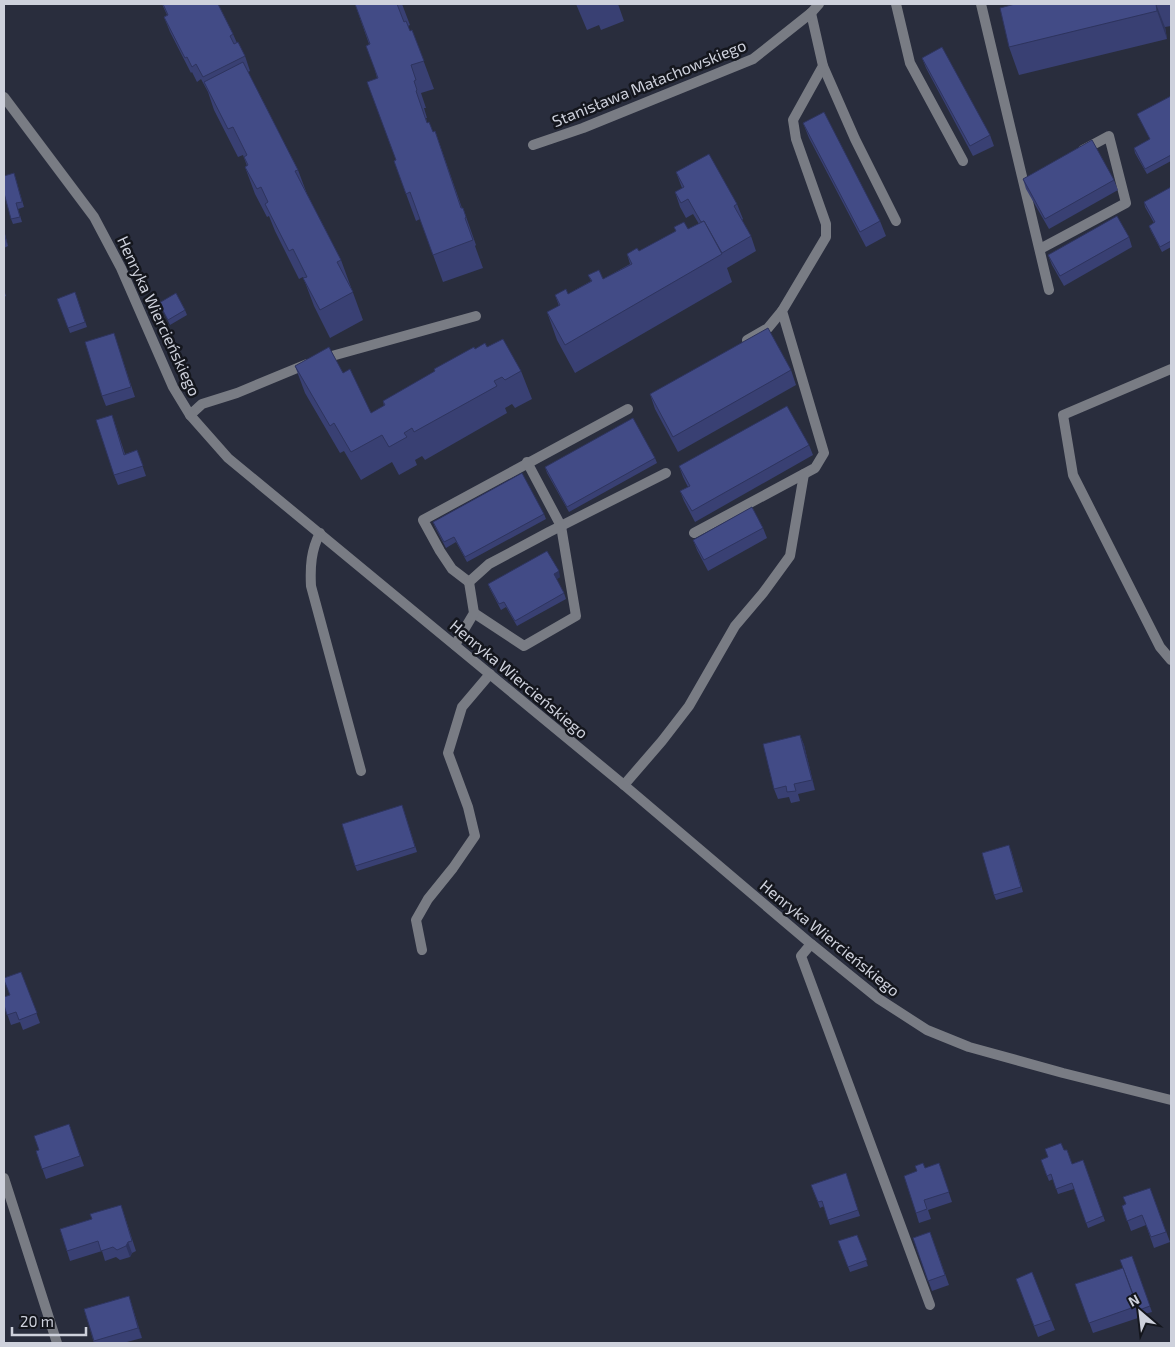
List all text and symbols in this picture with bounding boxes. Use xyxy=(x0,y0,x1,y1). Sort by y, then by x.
street label: Stanisława Małachowskiego xyxy=(549,35,749,130)
street label: Henryka Wiercieńskiego xyxy=(114,233,205,399)
street label: Henryka Wiercieńskiego xyxy=(447,615,592,742)
street label: Henryka Wiercieńskiego xyxy=(757,875,904,1000)
north arrow xyxy=(1115,1287,1165,1337)
text: N xyxy=(1125,1290,1142,1310)
scale bar xyxy=(12,1304,86,1336)
text: 20 m xyxy=(20,1312,54,1330)

